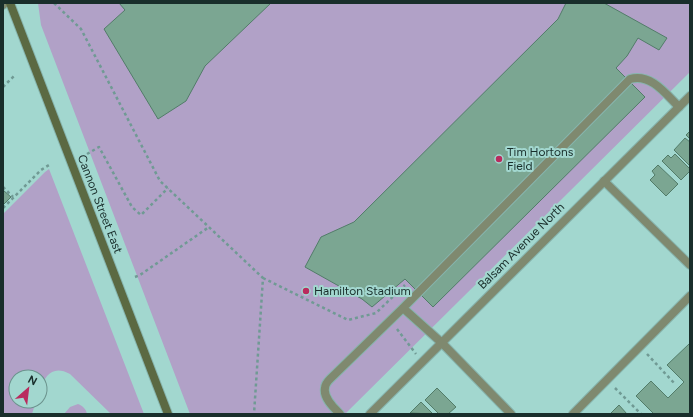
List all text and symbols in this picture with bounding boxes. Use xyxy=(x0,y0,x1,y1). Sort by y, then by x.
place label: Tim Hortons Field xyxy=(507,145,574,173)
street label: Cannon Street East xyxy=(75,153,125,256)
marker: Tim Hortons Field xyxy=(494,154,504,164)
street label: Balsam Avenue North xyxy=(475,200,567,292)
place label: Hamilton Stadium xyxy=(314,284,411,298)
marker: Hamilton Stadium xyxy=(301,286,311,296)
north arrow xyxy=(8,369,48,409)
text: N xyxy=(26,373,39,388)

